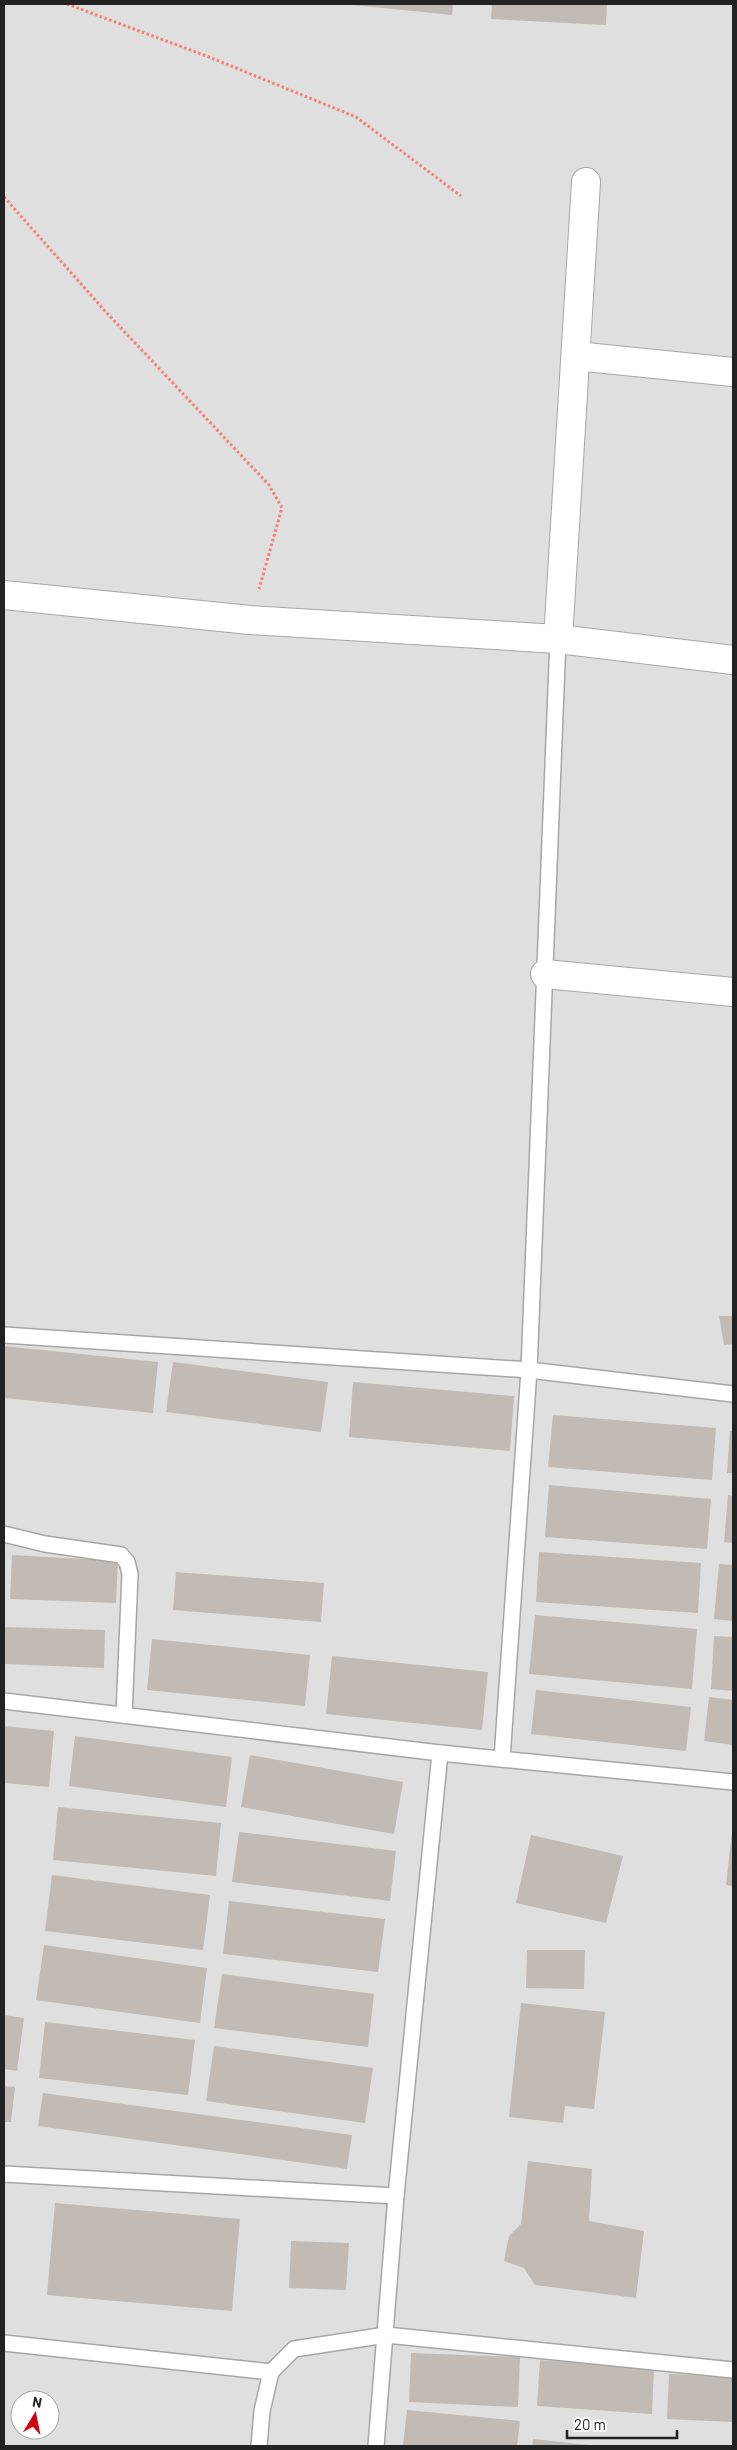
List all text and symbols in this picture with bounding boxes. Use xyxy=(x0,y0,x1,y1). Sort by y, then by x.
north arrow xyxy=(10,2390,60,2440)
text: N xyxy=(31,2393,43,2411)
scale bar xyxy=(567,2408,677,2440)
text: 20 m xyxy=(574,2415,606,2433)

